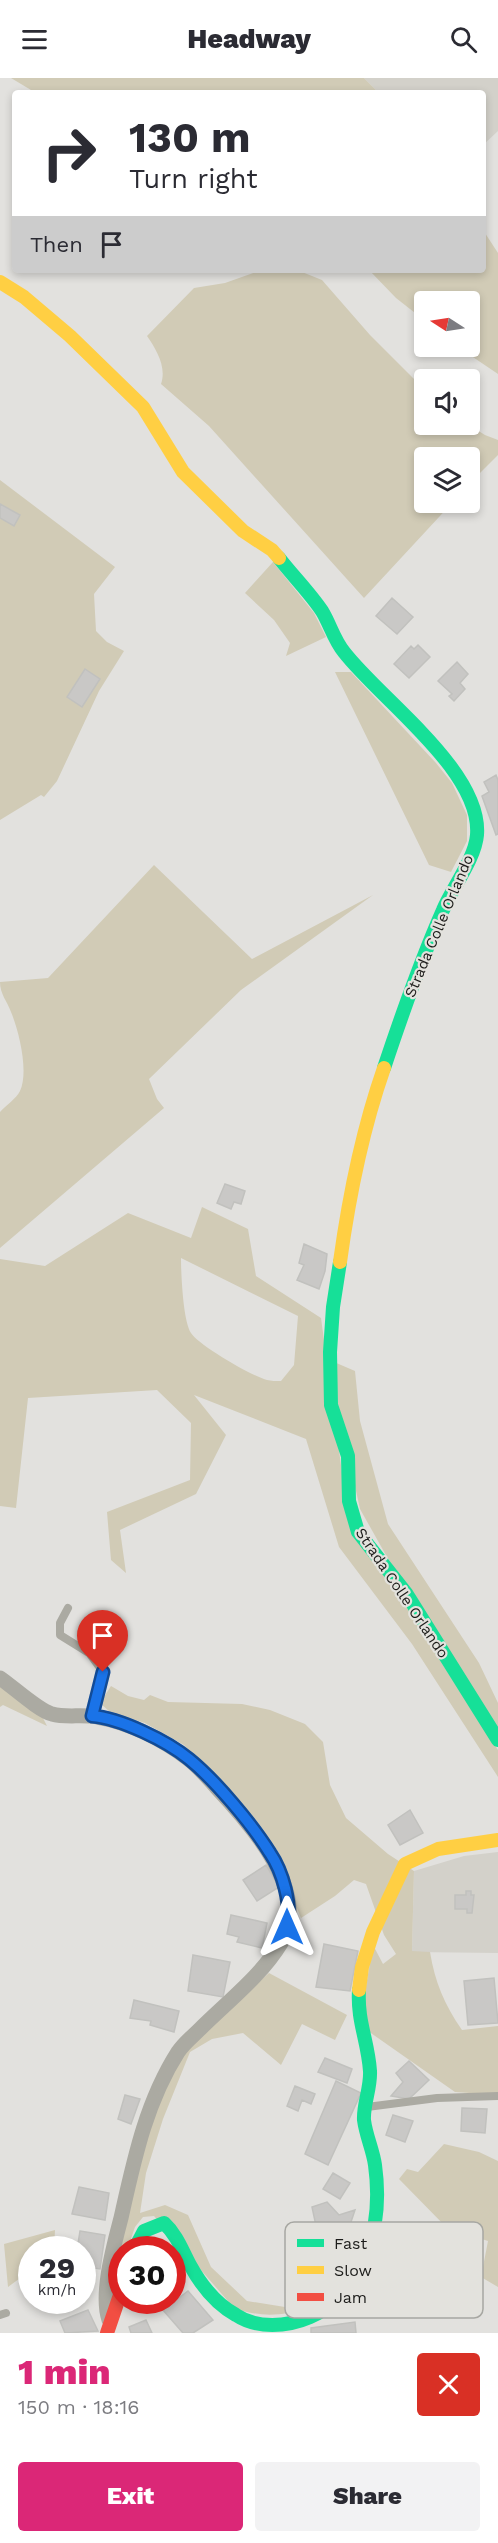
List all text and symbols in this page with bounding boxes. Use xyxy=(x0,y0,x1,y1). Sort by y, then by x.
icon: menu xyxy=(18,23,51,56)
text: Headway xyxy=(187,23,311,55)
icon: search xyxy=(447,23,480,56)
text: 130 m xyxy=(129,113,251,162)
icon: right xyxy=(30,114,108,192)
text: Turn right xyxy=(129,163,258,195)
icon: arrive xyxy=(95,228,128,261)
text: Then xyxy=(30,232,83,257)
north arrow xyxy=(414,291,480,357)
map controls xyxy=(414,291,480,513)
button: sound xyxy=(414,369,480,435)
button: layers xyxy=(414,447,480,513)
street label: Strada Colle Orlando xyxy=(401,852,477,1000)
street label: Strada Colle Orlando xyxy=(352,1524,452,1662)
pin xyxy=(77,1610,128,1672)
icon: arrive xyxy=(86,1619,119,1652)
position arrow xyxy=(255,1895,319,1959)
legend xyxy=(285,2222,483,2318)
text: Fast xyxy=(334,2234,367,2253)
speed limit sign: 30 xyxy=(108,2236,186,2314)
text: 29 xyxy=(39,2250,75,2285)
text: Slow xyxy=(334,2261,372,2280)
text: km/h xyxy=(38,2281,76,2299)
text: Jam xyxy=(334,2288,367,2307)
text: 1 min xyxy=(18,2351,111,2393)
button: close xyxy=(417,2353,480,2416)
text: 150 m · 18:16 xyxy=(18,2395,140,2419)
button: Exit xyxy=(18,2462,243,2531)
button: Share xyxy=(255,2462,480,2531)

